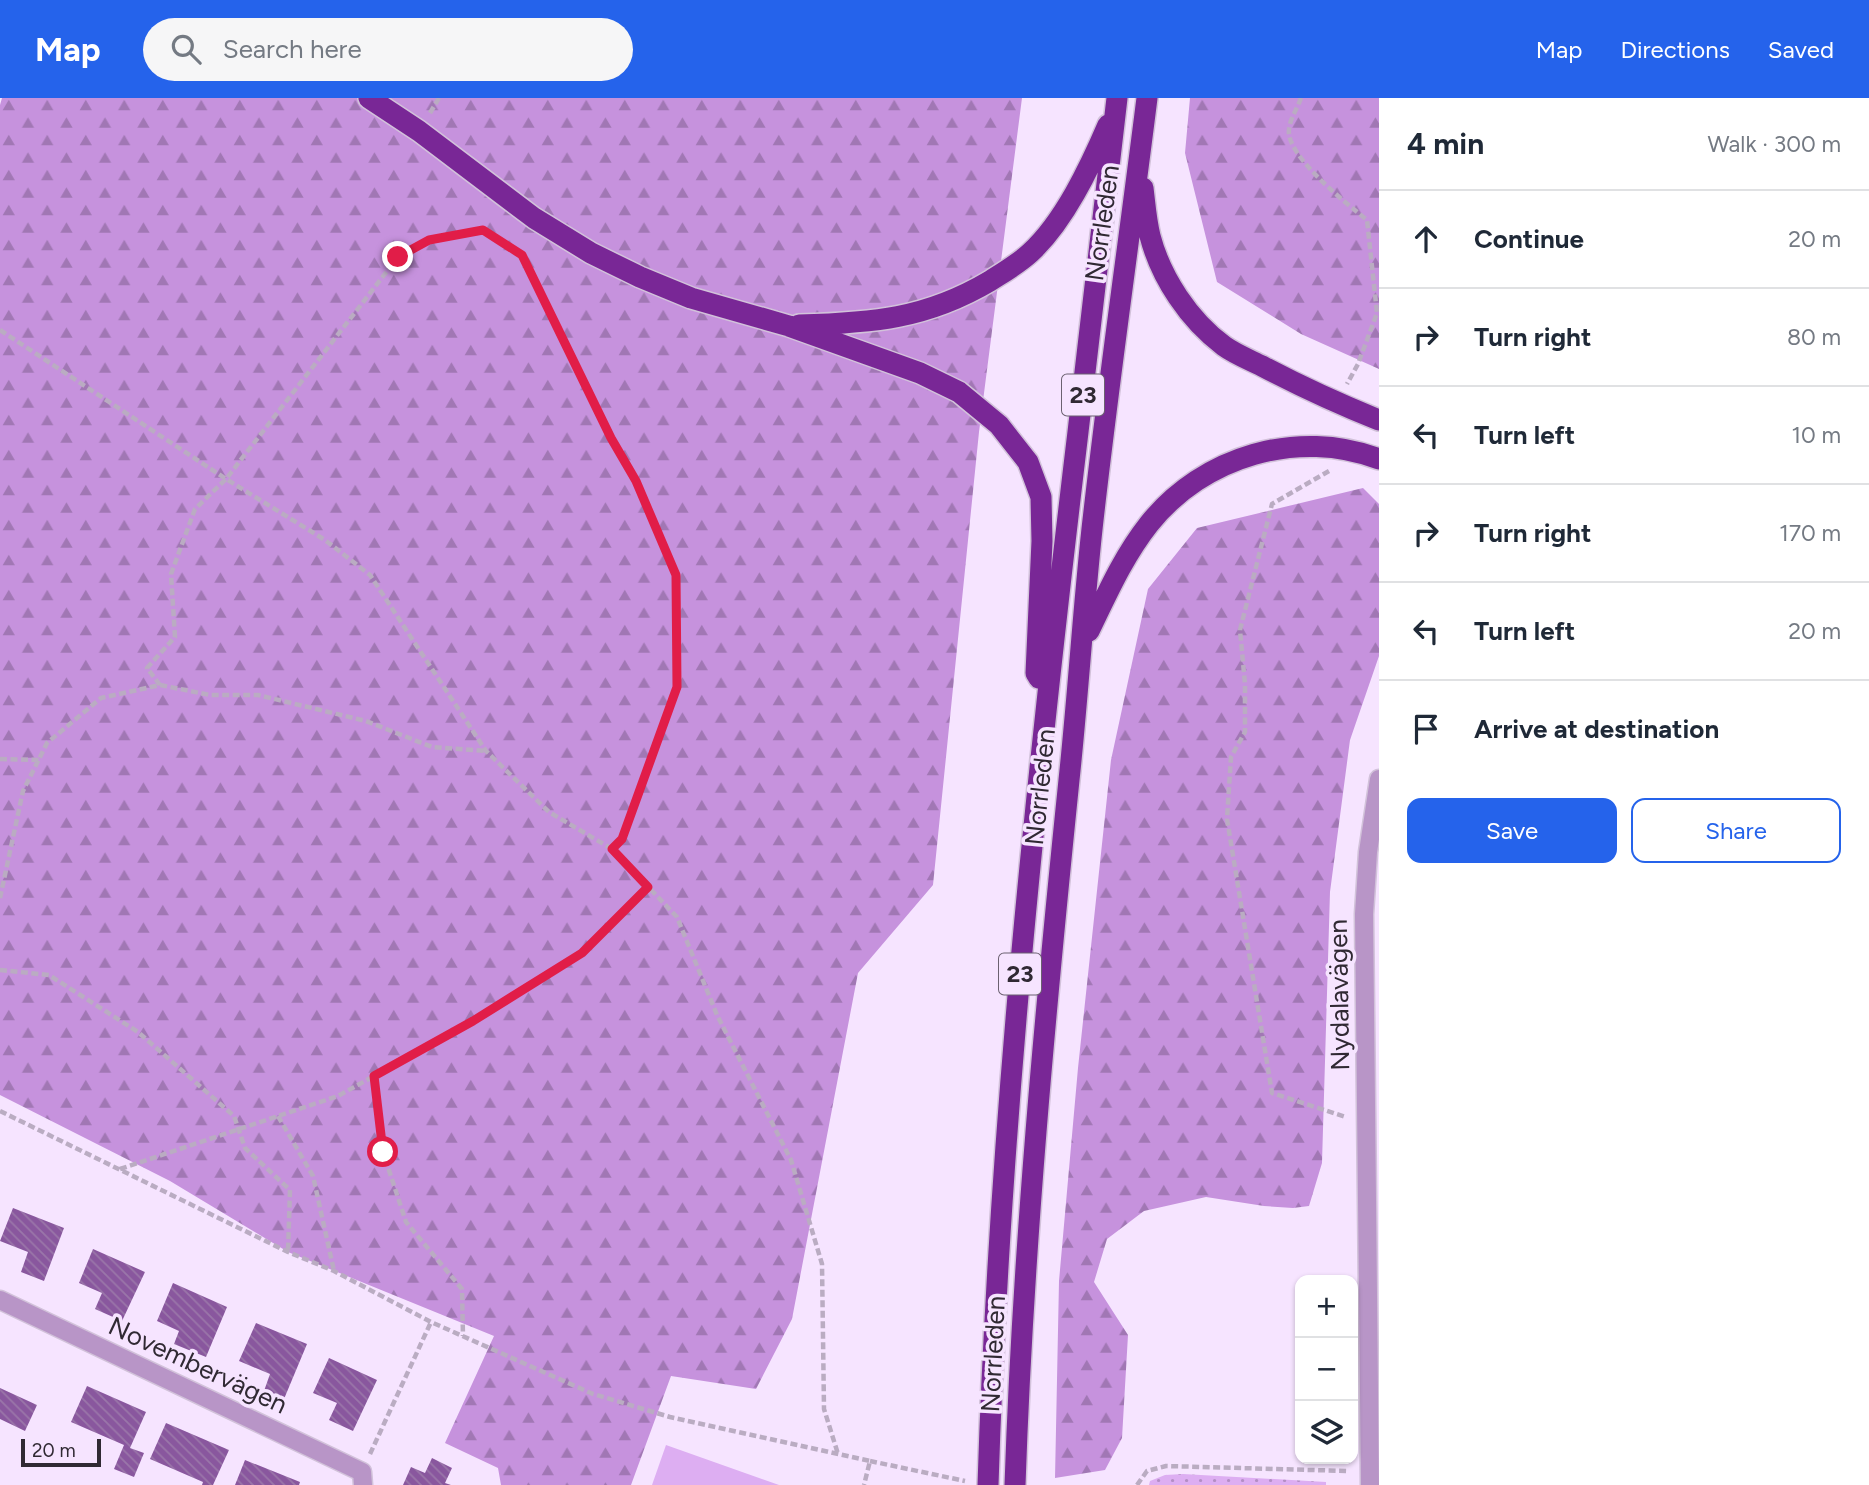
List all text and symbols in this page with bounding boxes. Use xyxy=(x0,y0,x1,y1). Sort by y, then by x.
search box xyxy=(143,18,633,81)
text: Map xyxy=(35,30,101,69)
icon: search xyxy=(167,30,205,68)
text: Search here xyxy=(223,33,362,65)
text: Map xyxy=(1536,35,1582,64)
text: Directions xyxy=(1620,35,1730,64)
text: Saved xyxy=(1768,35,1834,64)
text: 4 min xyxy=(1407,125,1484,162)
text: Walk · 300 m xyxy=(1707,130,1841,158)
street label: Norrleden xyxy=(1078,163,1126,283)
icon: ahead xyxy=(1407,220,1445,258)
text: Continue xyxy=(1474,223,1584,255)
text: 20 m xyxy=(1788,225,1841,253)
route end xyxy=(382,241,413,272)
icon: right xyxy=(1407,318,1445,356)
text: Turn right xyxy=(1474,321,1591,353)
text: 80 m xyxy=(1787,323,1841,351)
road number: 23 xyxy=(1062,374,1104,416)
icon: left xyxy=(1407,416,1445,454)
text: Turn left xyxy=(1474,419,1575,451)
text: 10 m xyxy=(1792,421,1841,449)
icon: right xyxy=(1407,514,1445,552)
text: Turn right xyxy=(1474,517,1591,549)
text: 170 m xyxy=(1779,519,1841,547)
icon: left xyxy=(1407,612,1445,650)
text: Turn left xyxy=(1474,615,1575,647)
text: 20 m xyxy=(1788,617,1841,645)
icon: arrive xyxy=(1407,710,1445,748)
text: Arrive at destination xyxy=(1474,713,1719,745)
street label: Norrleden xyxy=(1018,727,1062,847)
button: Save xyxy=(1407,798,1617,863)
button: Share xyxy=(1631,798,1841,863)
street label: Nydalavägen xyxy=(1322,919,1356,1071)
road number: 23 xyxy=(999,954,1041,994)
route start xyxy=(367,1136,398,1167)
map controls xyxy=(1295,1275,1358,1464)
button: + xyxy=(1295,1275,1358,1338)
street label: Norrleden xyxy=(974,1295,1012,1413)
street label: Novembervägen xyxy=(104,1310,292,1420)
button: − xyxy=(1295,1338,1358,1401)
button: layers xyxy=(1295,1401,1358,1464)
scale bar xyxy=(21,1436,102,1468)
text: 20 m xyxy=(32,1439,76,1462)

